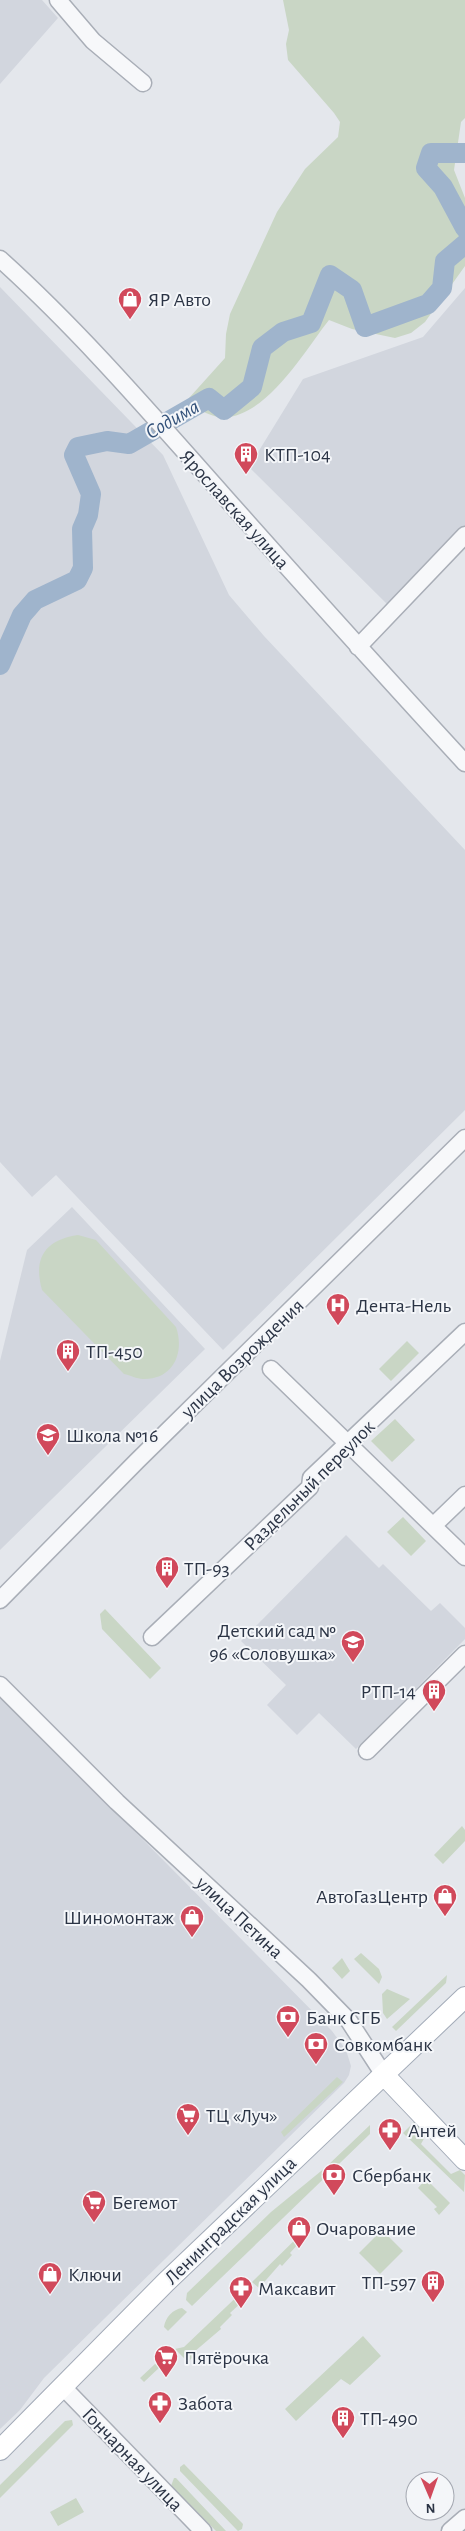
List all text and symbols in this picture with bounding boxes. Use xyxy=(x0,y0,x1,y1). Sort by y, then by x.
shop icon: ЯР Авто xyxy=(117,286,143,320)
place label: ЯР Авто xyxy=(148,290,211,310)
water label: Содима xyxy=(142,396,203,443)
building icon: КТП-104 xyxy=(233,441,259,475)
place label: КТП-104 xyxy=(264,445,331,465)
street label: Ярославская улица xyxy=(176,446,293,573)
hospital icon: Дента-Нель xyxy=(325,1292,351,1326)
street label: улица Возрождения xyxy=(177,1295,308,1423)
place label: Дента-Нель xyxy=(356,1296,452,1316)
building icon: ТП-450 xyxy=(55,1338,81,1372)
place label: ТП-450 xyxy=(86,1342,143,1362)
street label: Раздельный переулок xyxy=(241,1417,379,1555)
school or university icon: Школа №16 xyxy=(35,1422,61,1456)
place label: Школа №16 xyxy=(66,1426,158,1446)
building icon: ТП-93 xyxy=(154,1555,180,1589)
place label: ТП-93 xyxy=(184,1559,230,1579)
place label: Детский сад № 96 «Соловушка» xyxy=(209,1621,336,1664)
school or university icon: Детский сад № 96 «Соловушка» xyxy=(340,1629,366,1663)
building icon: РТП-14 xyxy=(421,1678,447,1712)
place label: РТП-14 xyxy=(361,1682,416,1702)
street label: улица Петина xyxy=(191,1872,287,1963)
shop icon: АвтоГазЦентр xyxy=(432,1883,458,1917)
place label: АвтоГазЦентр xyxy=(316,1887,428,1907)
shop icon: Шиномонтаж xyxy=(179,1904,205,1938)
place label: Шиномонтаж xyxy=(64,1908,174,1928)
bank icon: Банк СГБ xyxy=(275,2004,301,2038)
place label: Банк СГБ xyxy=(306,2008,381,2028)
bank icon: Совкомбанк xyxy=(303,2031,329,2065)
place label: Совкомбанк xyxy=(334,2035,432,2055)
supermarket icon: ТЦ «Луч» xyxy=(175,2102,201,2136)
place label: ТЦ «Луч» xyxy=(206,2106,278,2126)
pharmacy icon: Антей xyxy=(377,2117,403,2151)
place label: Антей xyxy=(408,2121,457,2141)
street label: Ленинградская улица xyxy=(161,2153,300,2288)
bank icon: Сбербанк xyxy=(321,2162,347,2196)
place label: Сбербанк xyxy=(352,2166,431,2186)
supermarket icon: Бегемот xyxy=(81,2189,107,2223)
place label: Бегемот xyxy=(112,2193,178,2213)
shop icon: Очарование xyxy=(286,2215,312,2249)
place label: Очарование xyxy=(316,2219,416,2239)
shop icon: Ключи xyxy=(37,2261,63,2295)
place label: Ключи xyxy=(68,2265,122,2285)
building icon: ТП-597 xyxy=(420,2269,446,2303)
place label: ТП-597 xyxy=(362,2273,416,2293)
pharmacy icon: Максавит xyxy=(228,2275,254,2309)
place label: Максавит xyxy=(258,2279,336,2299)
supermarket icon: Пятёрочка xyxy=(153,2344,179,2378)
place label: Пятёрочка xyxy=(184,2348,269,2368)
pharmacy icon: Забота xyxy=(147,2390,173,2424)
place label: Забота xyxy=(178,2394,233,2414)
street label: Гончарная улица xyxy=(78,2404,186,2515)
building icon: ТП-490 xyxy=(330,2405,356,2439)
place label: ТП-490 xyxy=(360,2409,418,2429)
north arrow xyxy=(405,2471,455,2521)
text: N xyxy=(425,2501,436,2515)

